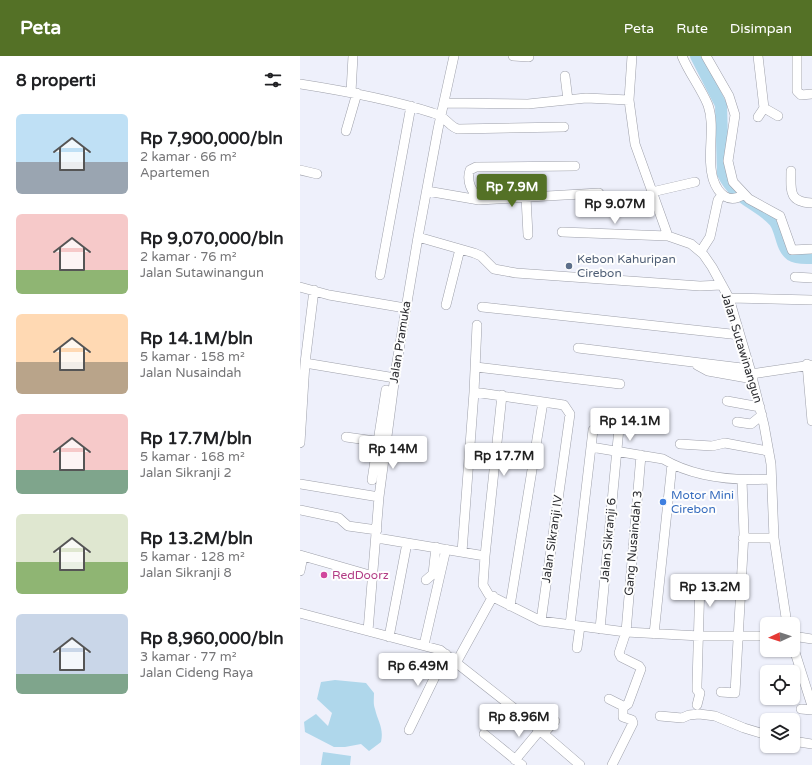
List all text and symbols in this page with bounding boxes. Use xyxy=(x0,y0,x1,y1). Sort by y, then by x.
text: Peta xyxy=(20,17,61,39)
text: Peta xyxy=(624,20,654,37)
text: Rute xyxy=(676,20,708,37)
text: Disimpan xyxy=(730,20,792,37)
icon: filters xyxy=(262,69,284,91)
text: 8 properti xyxy=(16,70,96,91)
text: Rp 7,900,000/bln xyxy=(140,128,283,149)
icon: home xyxy=(48,130,96,178)
text: 2 kamar · 66 m² xyxy=(140,149,237,165)
text: Apartemen xyxy=(140,165,210,181)
pin: Rp 7.9M xyxy=(475,174,549,208)
text: Rp 7.9M xyxy=(486,179,538,195)
pin: Rp 9.07M xyxy=(574,191,656,225)
text: Rp 9.07M xyxy=(584,196,646,212)
text: Rp 9,070,000/bln xyxy=(140,228,284,249)
icon: home xyxy=(48,230,96,278)
text: 2 kamar · 76 m² xyxy=(140,249,237,265)
place label: Kebon Kahuripan Cirebon xyxy=(577,252,676,280)
marker: Kebon Kahuripan Cirebon xyxy=(564,261,574,271)
text: Jalan Sutawinangun xyxy=(140,265,264,281)
street label: Jalan Sutawinangun xyxy=(719,291,765,405)
street label: Jalan Pramuka xyxy=(387,300,413,384)
text: Rp 14.1M/bln xyxy=(140,328,253,349)
icon: home xyxy=(48,330,96,378)
text: 5 kamar · 158 m² xyxy=(140,349,245,365)
text: Jalan Nusaindah xyxy=(140,365,242,381)
pin: Rp 14.1M xyxy=(589,408,671,442)
text: Rp 14.1M xyxy=(599,413,661,429)
text: Rp 17.7M/bln xyxy=(140,428,252,449)
icon: home xyxy=(48,430,96,478)
pin: Rp 14M xyxy=(360,436,426,470)
text: Rp 14M xyxy=(368,441,418,457)
pin: Rp 17.7M xyxy=(463,443,545,477)
text: Rp 17.7M xyxy=(474,448,534,464)
text: 5 kamar · 168 m² xyxy=(140,449,245,465)
text: Jalan Sikranji 2 xyxy=(140,465,232,481)
place label: Motor Mini Cirebon xyxy=(671,488,734,516)
street label: Gang Nusaindah 3 xyxy=(621,490,645,596)
street label: Jalan Sikranji IV xyxy=(539,493,565,584)
street label: Jalan Sikranji 6 xyxy=(597,497,619,583)
marker: Motor Mini Cirebon xyxy=(658,497,668,507)
text: Rp 13.2M/bln xyxy=(140,528,253,549)
icon: home xyxy=(48,530,96,578)
text: 5 kamar · 128 m² xyxy=(140,549,245,565)
text: Jalan Sikranji 8 xyxy=(140,565,232,581)
place label: RedDoorz xyxy=(332,568,389,582)
marker: RedDoorz xyxy=(319,570,329,580)
pin: Rp 13.2M xyxy=(669,574,751,608)
text: Rp 13.2M xyxy=(679,579,741,595)
north arrow xyxy=(760,617,800,657)
map controls xyxy=(760,617,800,753)
text: Rp 8,960,000/bln xyxy=(140,628,284,649)
icon: home xyxy=(48,630,96,678)
text: 3 kamar · 77 m² xyxy=(140,649,237,665)
pin: Rp 6.49M xyxy=(377,653,459,687)
text: Rp 6.49M xyxy=(387,658,449,674)
text: Jalan Cideng Raya xyxy=(140,665,253,681)
button: locate xyxy=(760,665,800,705)
pin: Rp 8.96M xyxy=(478,704,560,738)
text: Rp 8.96M xyxy=(488,709,550,725)
button: layers xyxy=(760,713,800,753)

